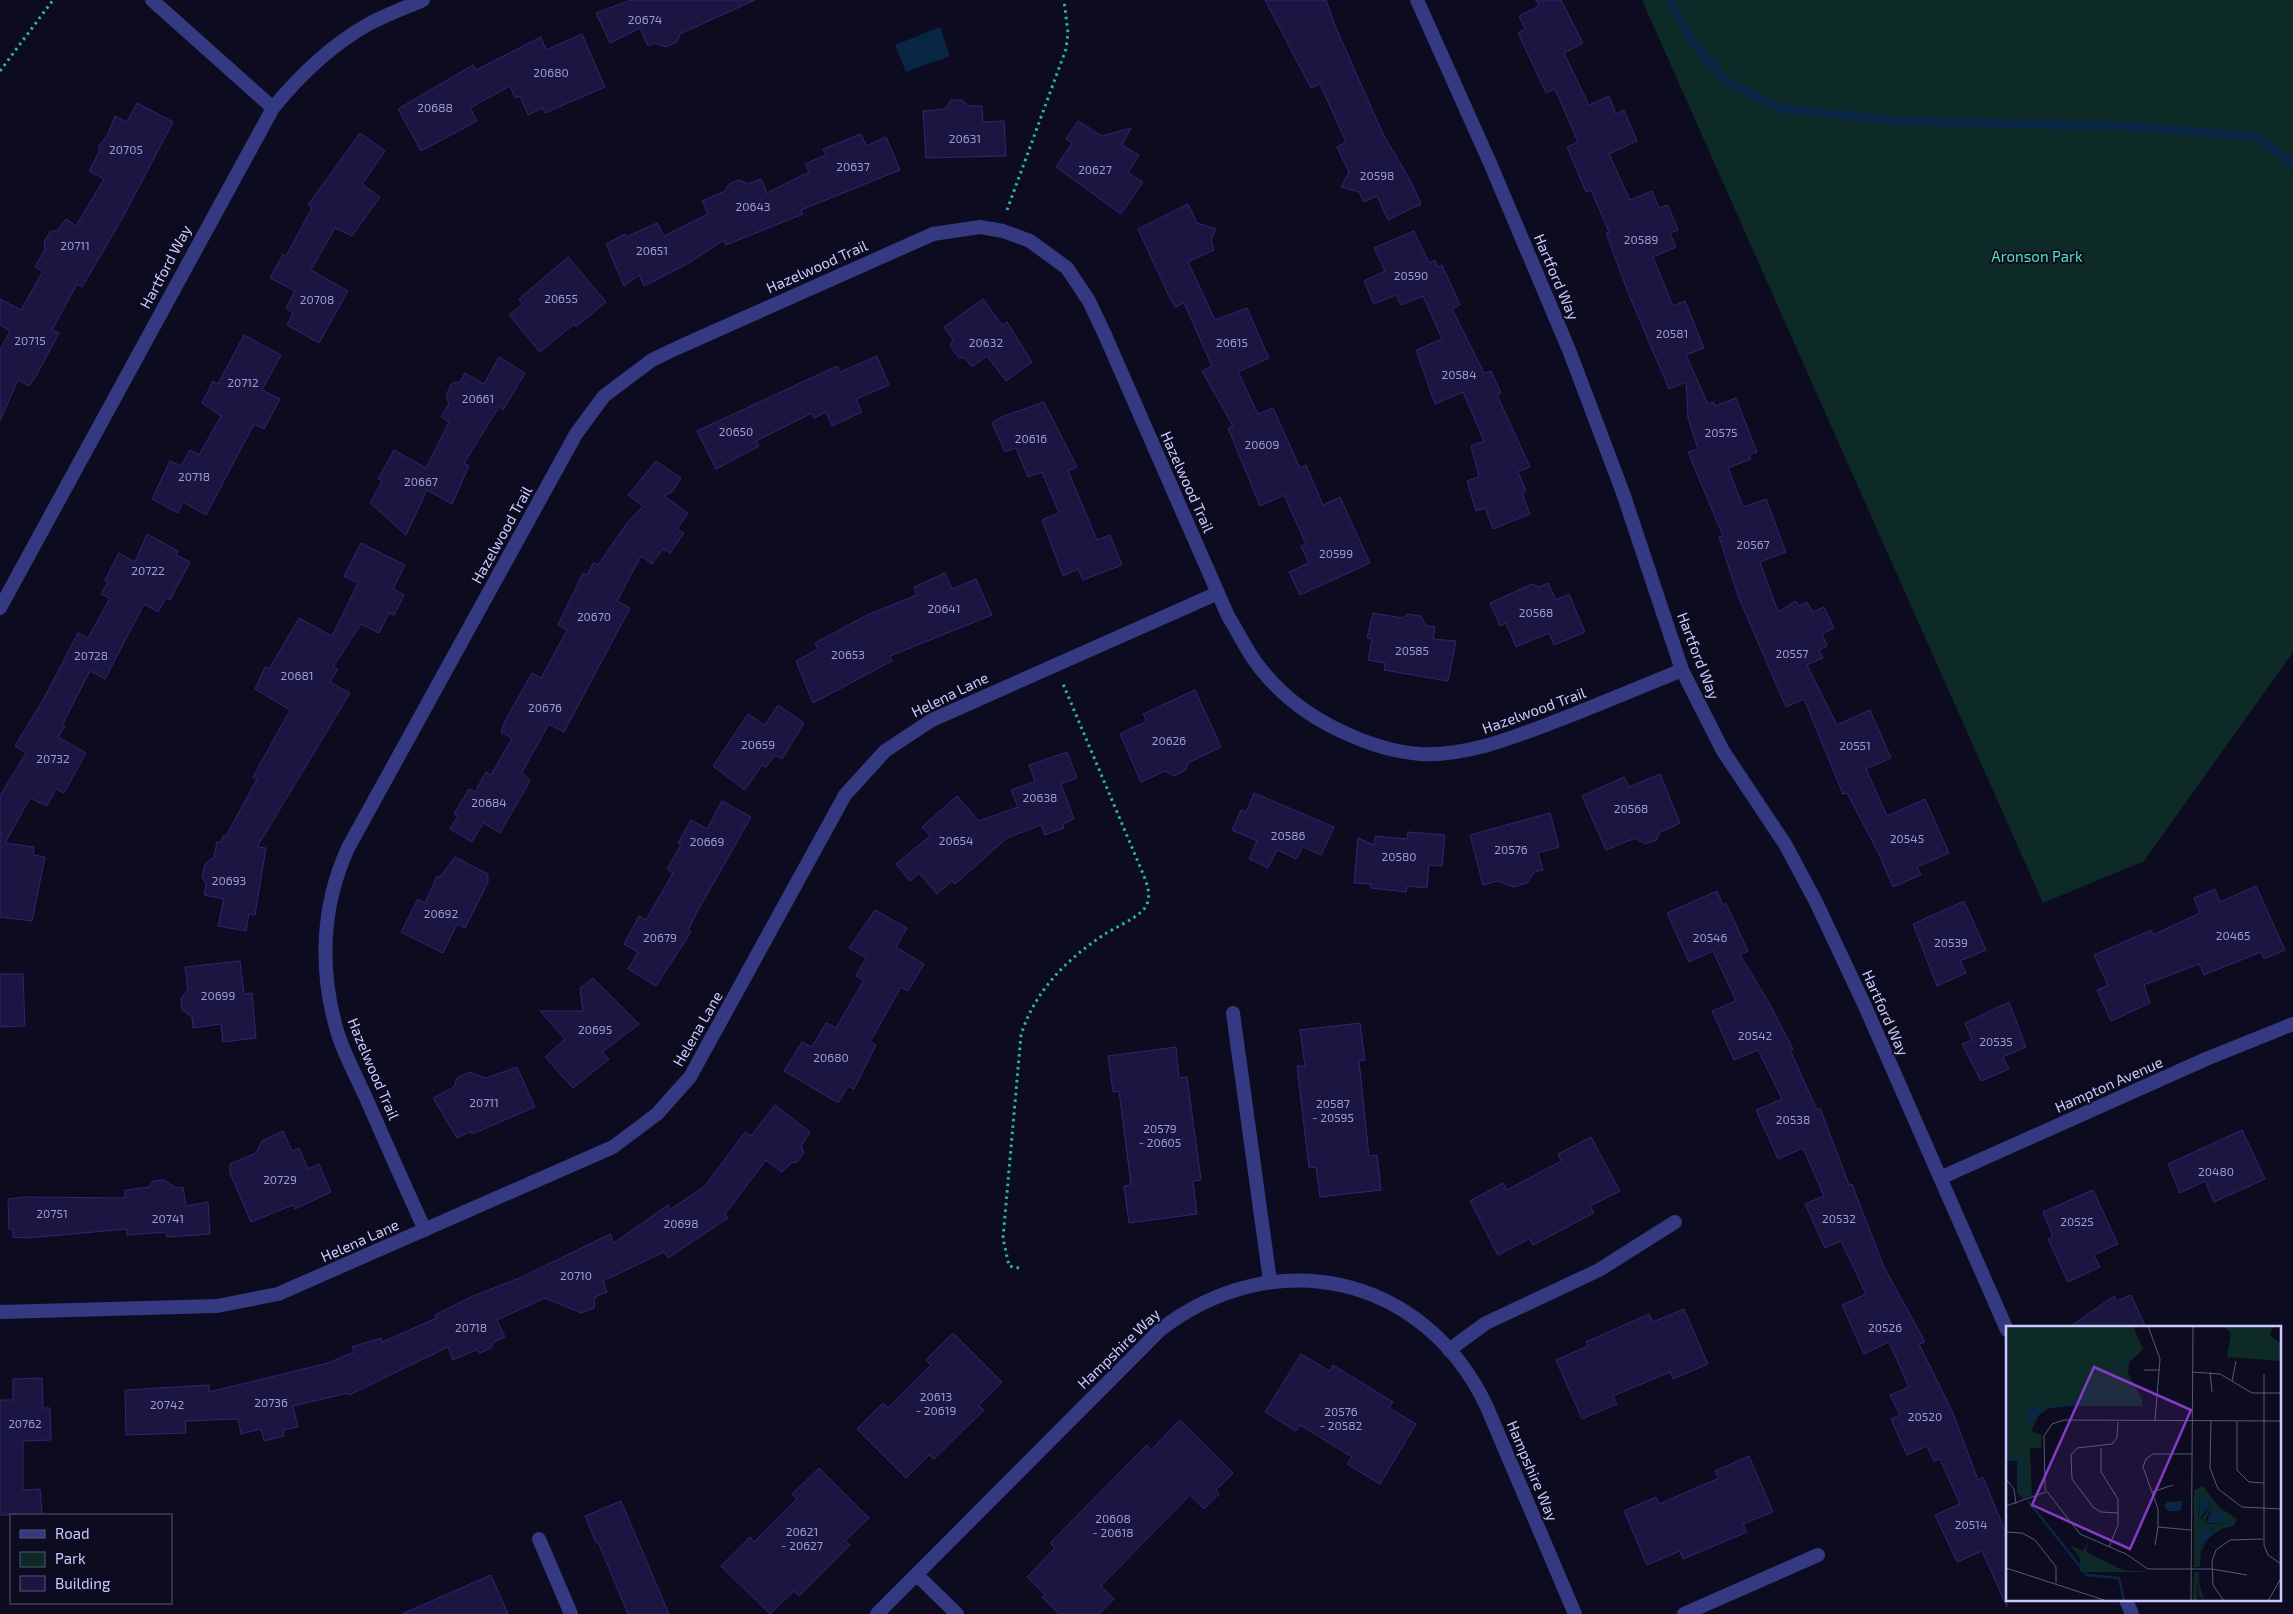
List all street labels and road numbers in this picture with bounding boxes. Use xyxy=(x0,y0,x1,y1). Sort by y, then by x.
street label: Hartford Way xyxy=(136,222,195,311)
street label: Hartford Way xyxy=(1531,231,1583,322)
street label: Hazelwood Trail xyxy=(763,235,870,296)
street label: Hazelwood Trail xyxy=(1158,428,1219,535)
street label: Hazelwood Trail xyxy=(467,482,536,586)
street label: Hartford Way xyxy=(1674,610,1724,702)
street label: Helena Lane xyxy=(908,668,991,721)
street label: Hazelwood Trail xyxy=(1479,683,1588,737)
street label: Hartford Way xyxy=(1859,967,1913,1058)
street label: Helena Lane xyxy=(668,988,726,1069)
street label: Hazelwood Trail xyxy=(344,1015,404,1123)
street label: Hampton Avenue xyxy=(2052,1052,2165,1116)
street label: Helena Lane xyxy=(318,1215,401,1265)
street label: Hampshire Way xyxy=(1073,1304,1163,1392)
street label: Hampshire Way xyxy=(1504,1418,1562,1524)

